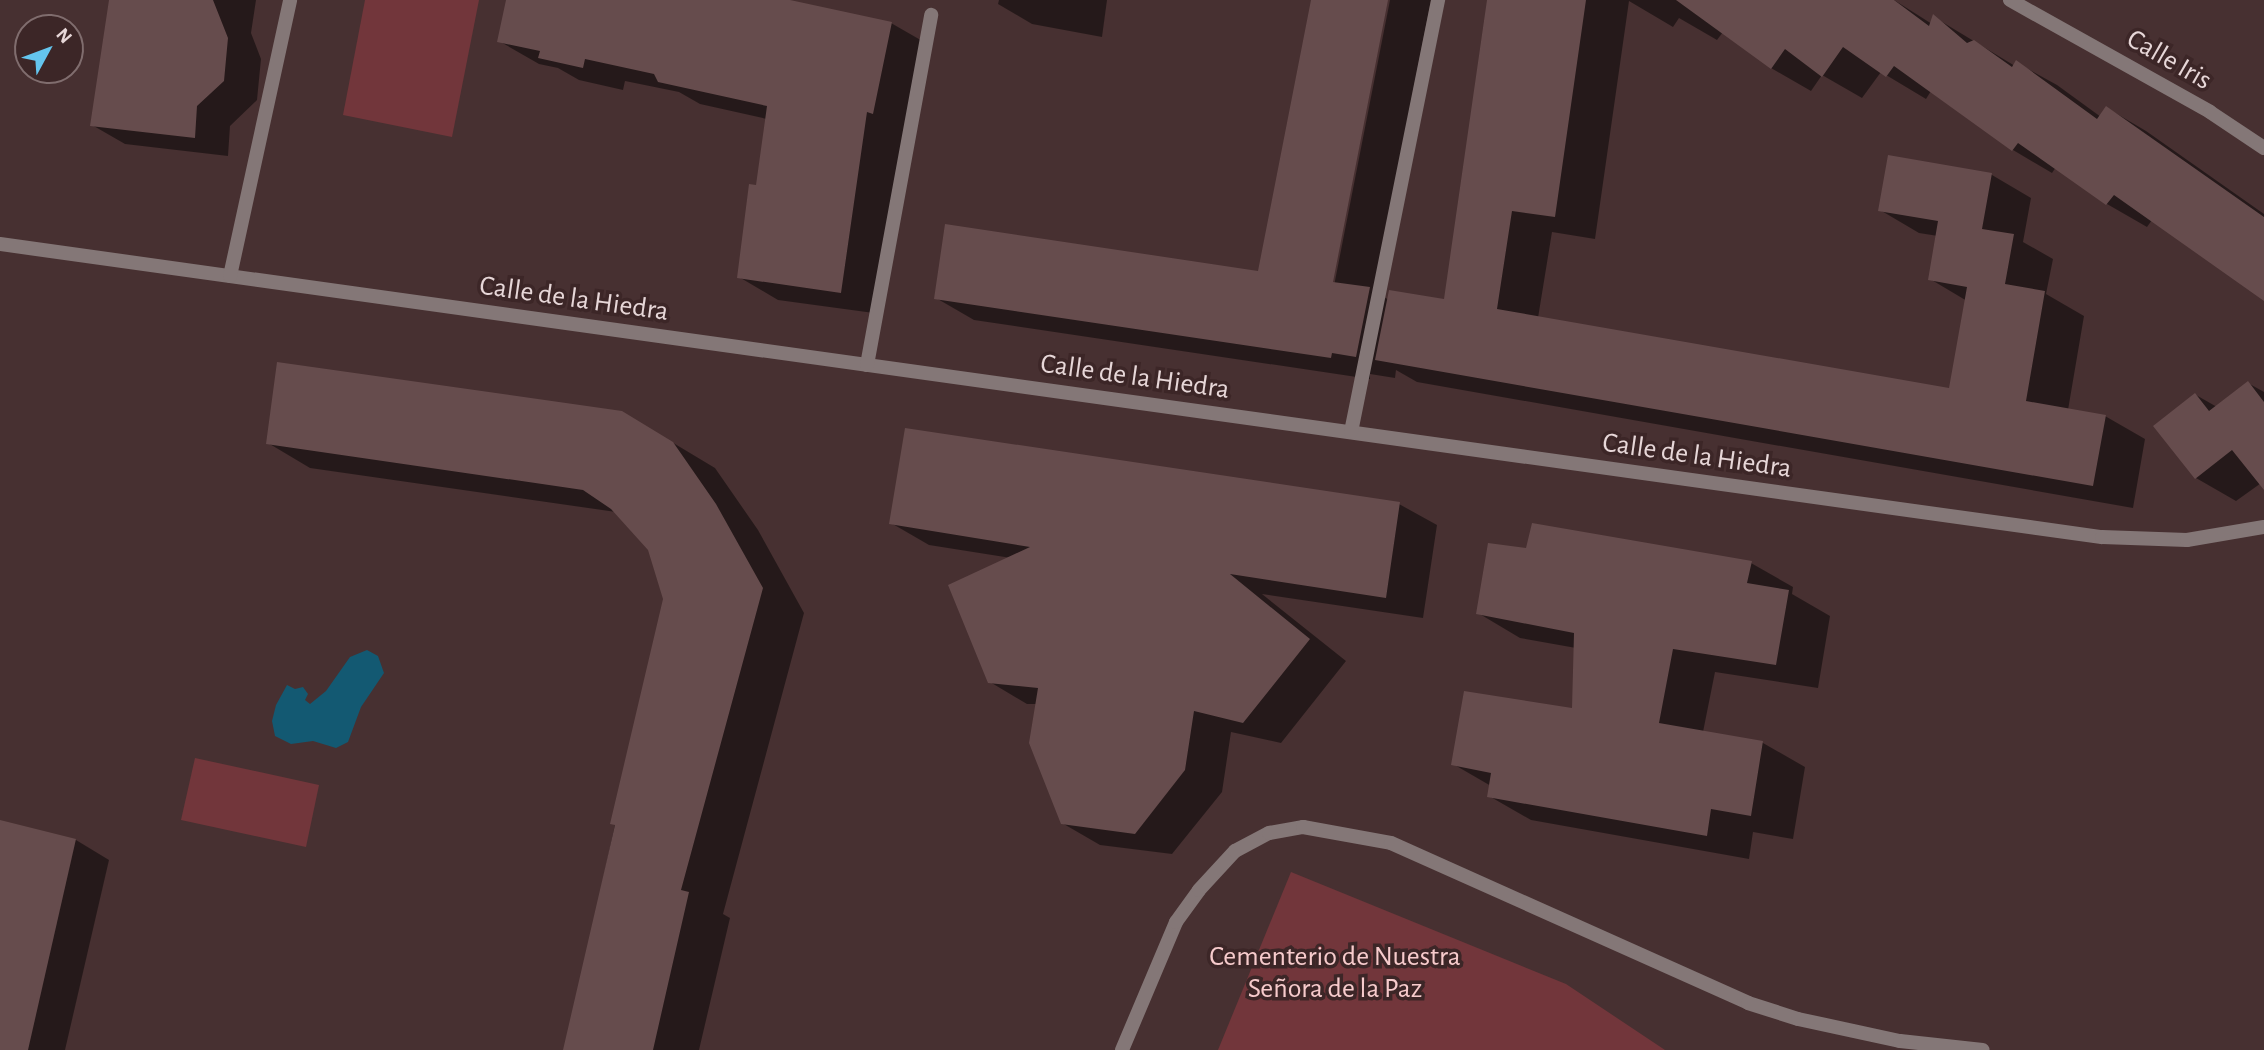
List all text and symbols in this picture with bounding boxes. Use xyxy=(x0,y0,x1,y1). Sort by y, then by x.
north arrow xyxy=(14,14,84,84)
street label: Calle Iris xyxy=(2121,22,2217,98)
text: N xyxy=(52,25,75,47)
street label: Calle de la Hiedra xyxy=(477,269,671,329)
street label: Calle de la Hiedra xyxy=(1038,347,1232,407)
street label: Calle de la Hiedra xyxy=(1600,426,1794,486)
park label: Cementerio de Nuestra Señora de la Paz xyxy=(1209,940,1461,1006)

